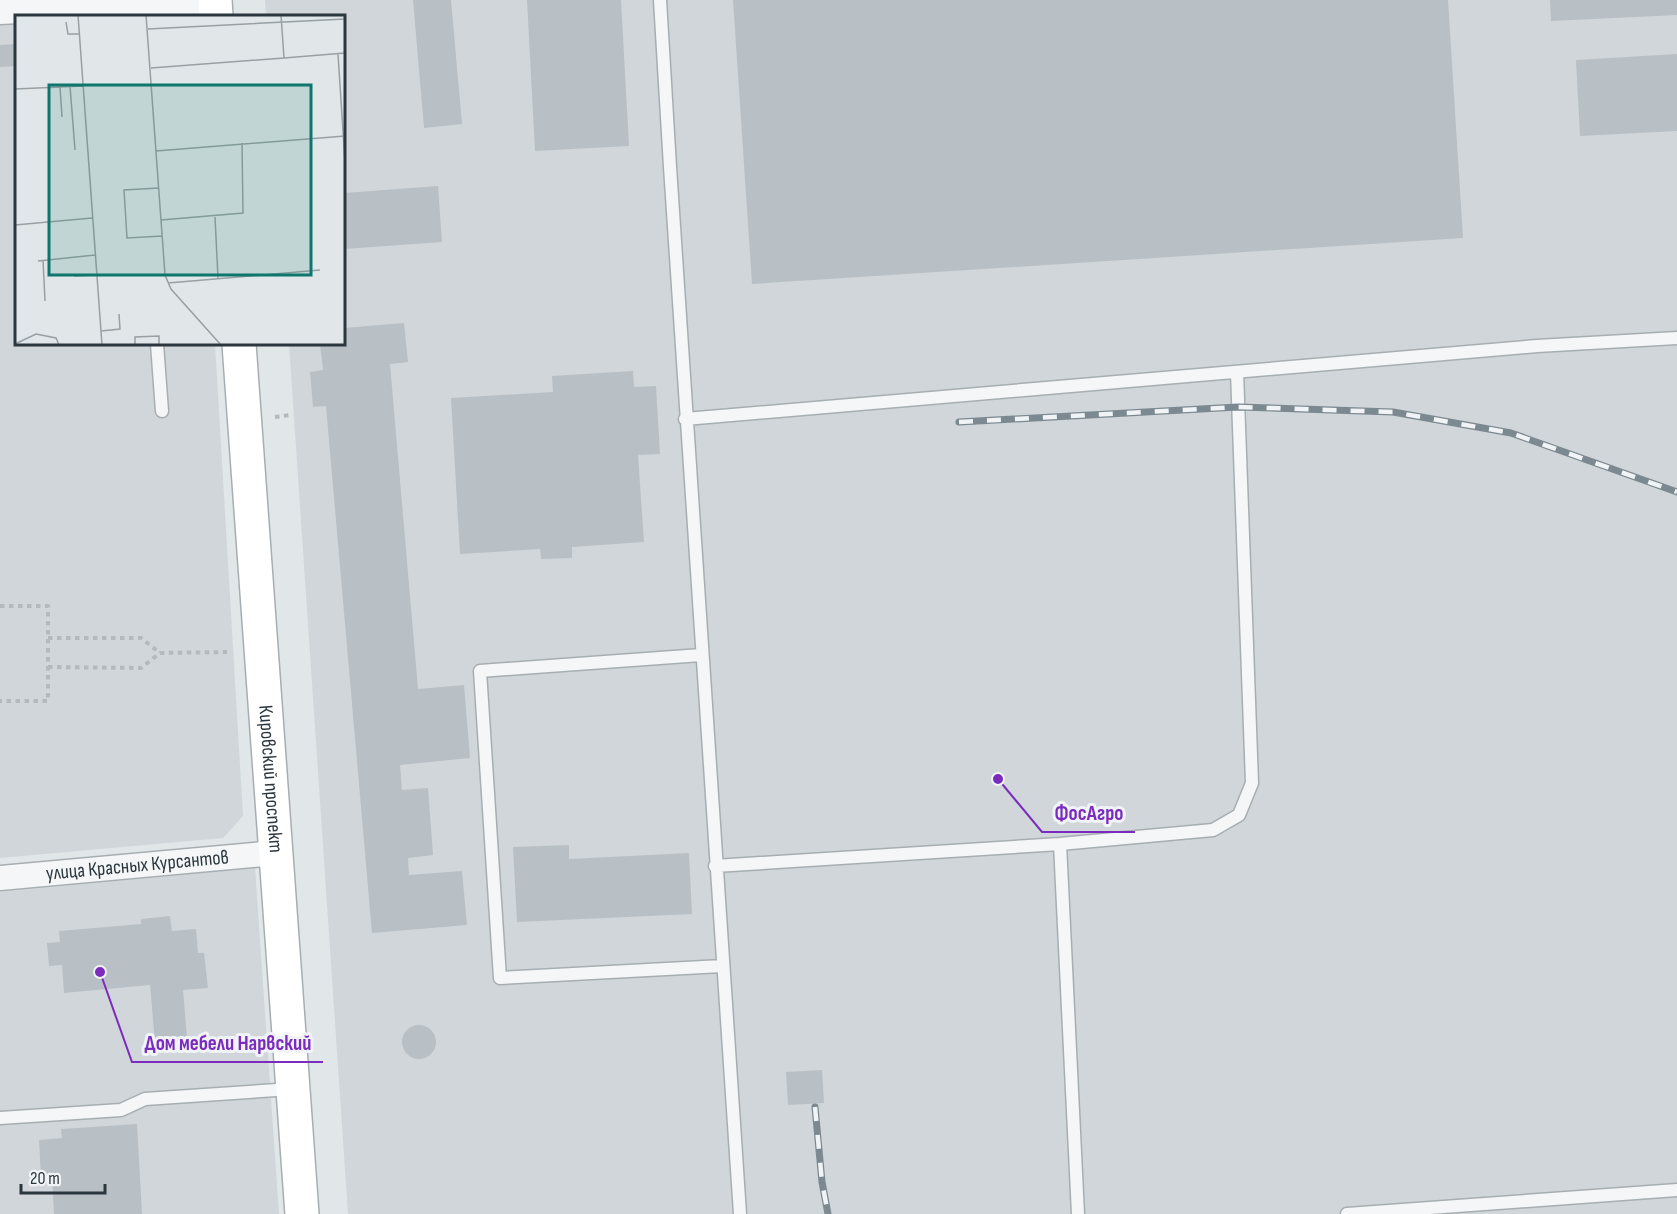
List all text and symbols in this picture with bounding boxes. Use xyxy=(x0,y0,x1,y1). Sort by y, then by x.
inset map xyxy=(15,15,345,345)
street label: Кировский проспект xyxy=(253,704,288,853)
callout: ФосАгро xyxy=(1042,793,1135,832)
text: ФосАгро xyxy=(1055,801,1123,826)
street label: улица Красных Курсантов xyxy=(45,845,230,886)
callout: Дом мебели Нарвский xyxy=(132,1023,323,1062)
text: Дом мебели Нарвский xyxy=(145,1031,311,1056)
scale bar xyxy=(21,1157,105,1195)
text: 20 m xyxy=(30,1168,60,1189)

